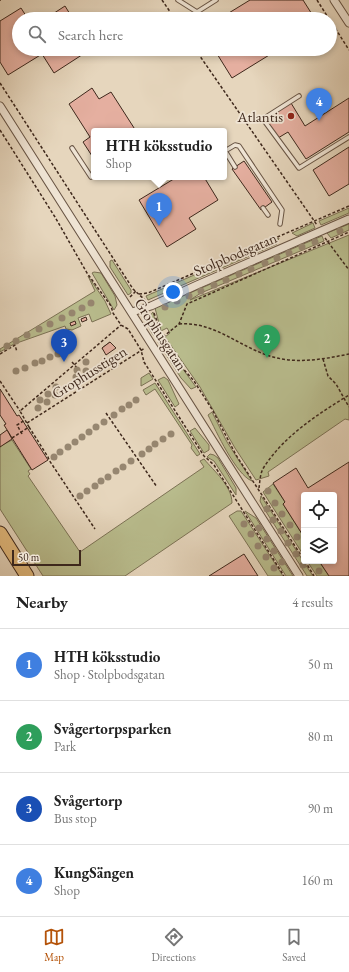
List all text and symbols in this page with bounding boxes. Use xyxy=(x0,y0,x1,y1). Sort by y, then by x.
search box xyxy=(12,12,337,56)
icon: search xyxy=(26,23,48,45)
text: Search here xyxy=(58,25,123,44)
pin: 4 xyxy=(306,88,332,121)
place label: Atlantis xyxy=(236,107,283,126)
marker: Atlantis xyxy=(286,111,296,121)
popup xyxy=(91,128,227,180)
text: HTH köksstudio xyxy=(106,136,212,155)
text: Shop xyxy=(106,155,132,172)
pin: 1 xyxy=(146,193,172,226)
street label: Stolpbodsgatan xyxy=(190,228,280,280)
your location xyxy=(163,282,183,302)
street label: Grophusgatan xyxy=(131,294,191,374)
pin: 2 xyxy=(254,325,280,358)
pin: 3 xyxy=(51,329,77,362)
street label: Grophusstigen xyxy=(48,341,130,403)
map controls xyxy=(301,492,337,564)
button: locate xyxy=(301,492,337,528)
button: layers xyxy=(301,528,337,564)
scale bar xyxy=(12,548,81,567)
text: 50 m xyxy=(18,550,39,564)
text: Nearby xyxy=(16,591,68,613)
text: 4 results xyxy=(292,594,333,611)
text: HTH köksstudio xyxy=(54,647,160,666)
text: 1 xyxy=(26,656,32,673)
text: 50 m xyxy=(308,656,333,673)
text: Shop · Stolpbodsgatan xyxy=(54,666,165,683)
text: Svågertorpsparken xyxy=(54,719,171,738)
text: 2 xyxy=(26,728,32,745)
text: 80 m xyxy=(308,728,333,745)
text: Park xyxy=(54,738,76,755)
text: Svågertorp xyxy=(54,791,122,810)
text: 3 xyxy=(26,800,32,817)
text: 90 m xyxy=(308,800,333,817)
text: Bus stop xyxy=(54,810,97,827)
text: KungSängen xyxy=(54,863,134,882)
text: 4 xyxy=(26,872,32,889)
text: 160 m xyxy=(302,872,333,889)
text: Shop xyxy=(54,882,80,899)
tab: Map xyxy=(43,926,65,964)
tab: Directions xyxy=(152,926,196,964)
tab: Saved xyxy=(282,926,306,964)

